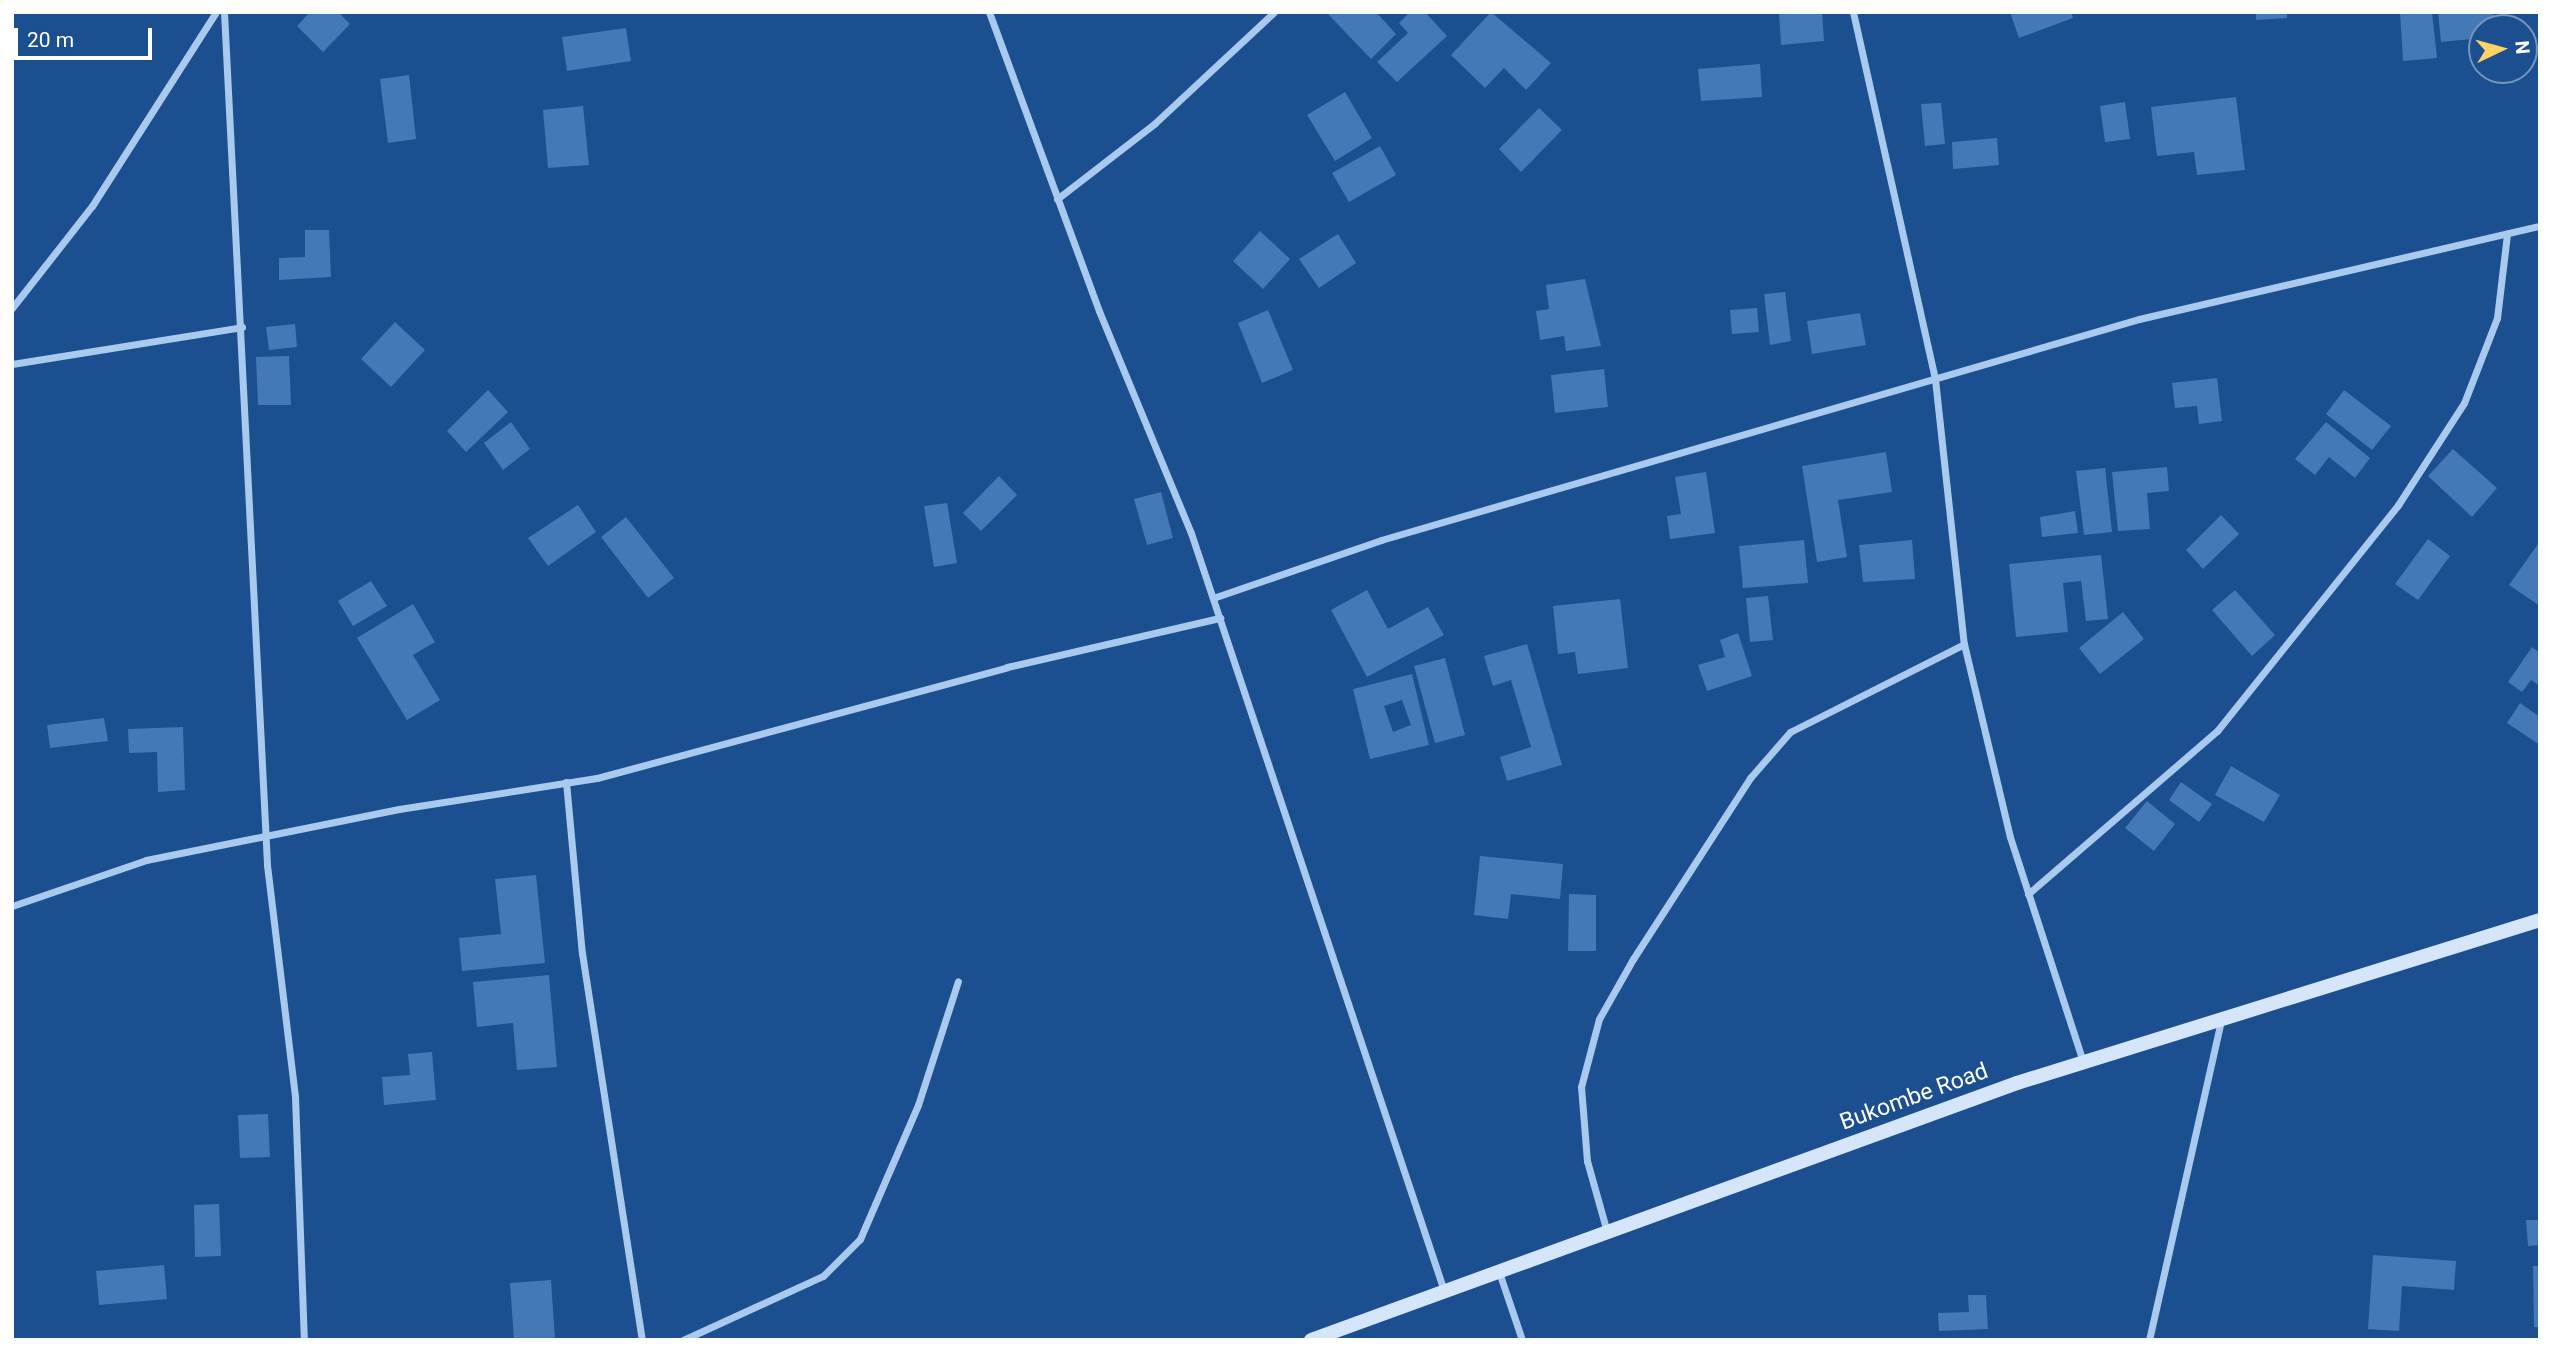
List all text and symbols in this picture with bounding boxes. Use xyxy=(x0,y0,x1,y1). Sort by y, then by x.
scale bar xyxy=(18,14,156,58)
north arrow xyxy=(2468,14,2538,84)
text: 20 m xyxy=(27,28,74,52)
text: N xyxy=(2510,40,2534,55)
street label: Bukombe Road xyxy=(1836,1057,1992,1137)

